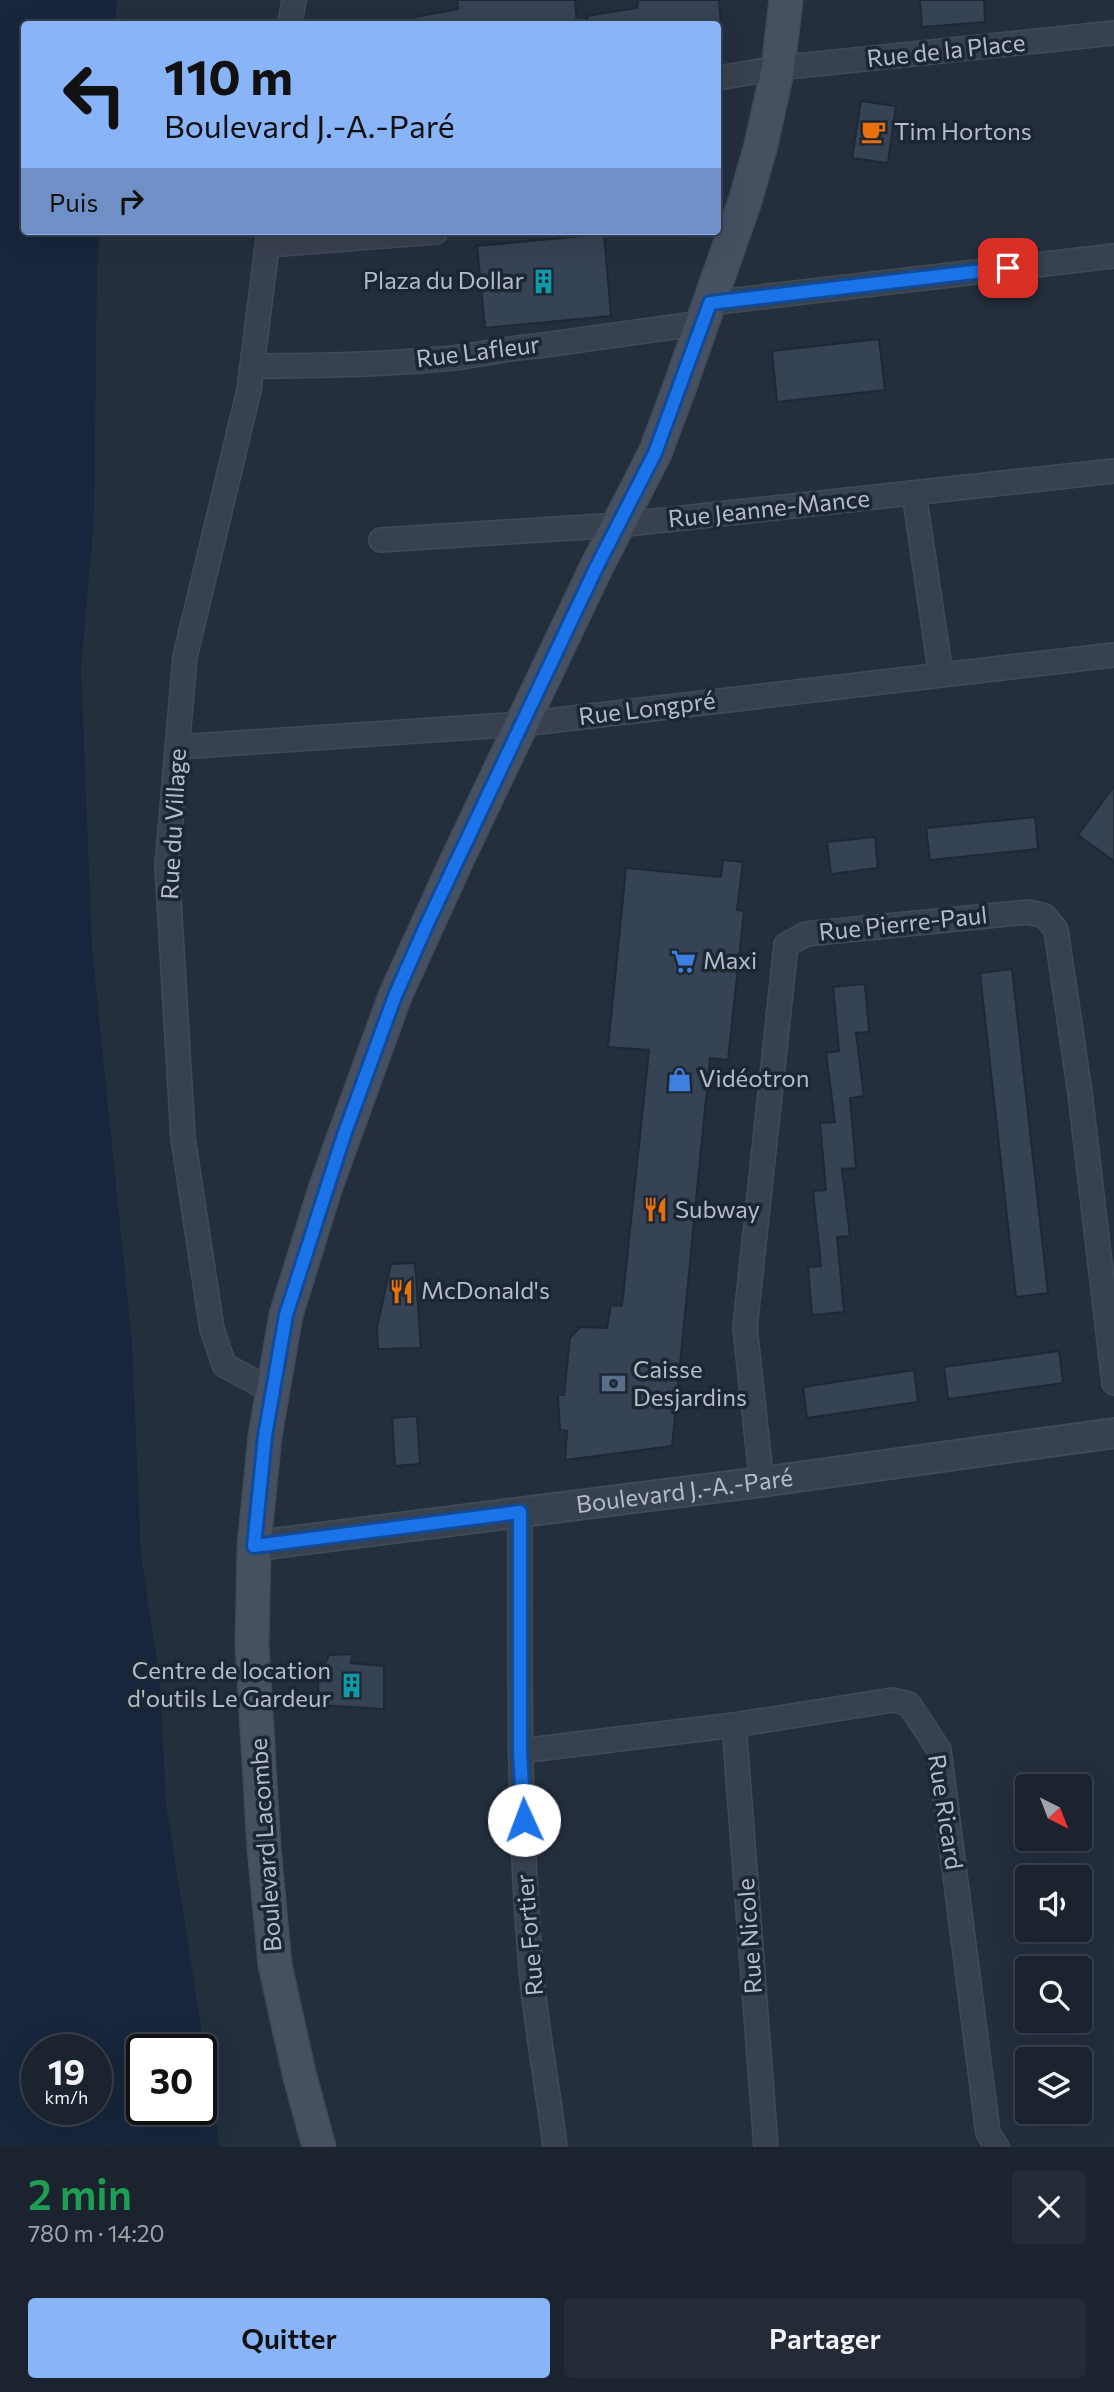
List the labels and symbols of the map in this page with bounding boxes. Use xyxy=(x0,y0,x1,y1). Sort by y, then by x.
street label: Rue de la Place xyxy=(865,27,1027,72)
place label: Tim Hortons xyxy=(894,116,1032,145)
cafe icon: Tim Hortons xyxy=(860,118,888,146)
pin xyxy=(978,238,1038,298)
place label: Plaza du Dollar xyxy=(363,265,524,294)
building icon: Plaza du Dollar xyxy=(530,267,558,295)
street label: Rue Lafleur xyxy=(414,329,542,372)
street label: Rue Jeanne-Mance xyxy=(667,482,871,533)
street label: Rue Longpré xyxy=(577,685,717,730)
street label: Rue du Village xyxy=(154,748,191,900)
street label: Rue Pierre-Paul xyxy=(817,899,988,946)
place label: Maxi xyxy=(703,945,757,974)
supermarket icon: Maxi xyxy=(669,947,697,975)
place label: Vidéotron xyxy=(699,1063,809,1092)
shop icon: Vidéotron xyxy=(665,1065,693,1093)
place label: Subway xyxy=(675,1194,760,1223)
restaurant icon: Subway xyxy=(641,1196,669,1224)
place label: McDonald's xyxy=(421,1275,550,1304)
restaurant icon: McDonald's xyxy=(387,1277,415,1305)
place label: Caisse Desjardins xyxy=(633,1354,747,1411)
bank icon: Caisse Desjardins xyxy=(599,1370,627,1398)
street label: Boulevard J.-A.-Paré xyxy=(574,1462,795,1518)
place label: Centre de location d'outils Le Gardeur xyxy=(127,1655,331,1712)
building icon: Centre de location d'outils Le Gardeur xyxy=(337,1671,365,1699)
street label: Boulevard Lacombe xyxy=(243,1737,286,1953)
street label: Rue Ricard xyxy=(923,1752,970,1871)
north arrow xyxy=(1015,1774,1092,1852)
position arrow xyxy=(487,1783,561,1857)
street label: Rue Fortier xyxy=(509,1873,548,1997)
street label: Rue Nicole xyxy=(730,1877,767,1995)
speed limit sign: 30 xyxy=(126,2034,217,2125)

